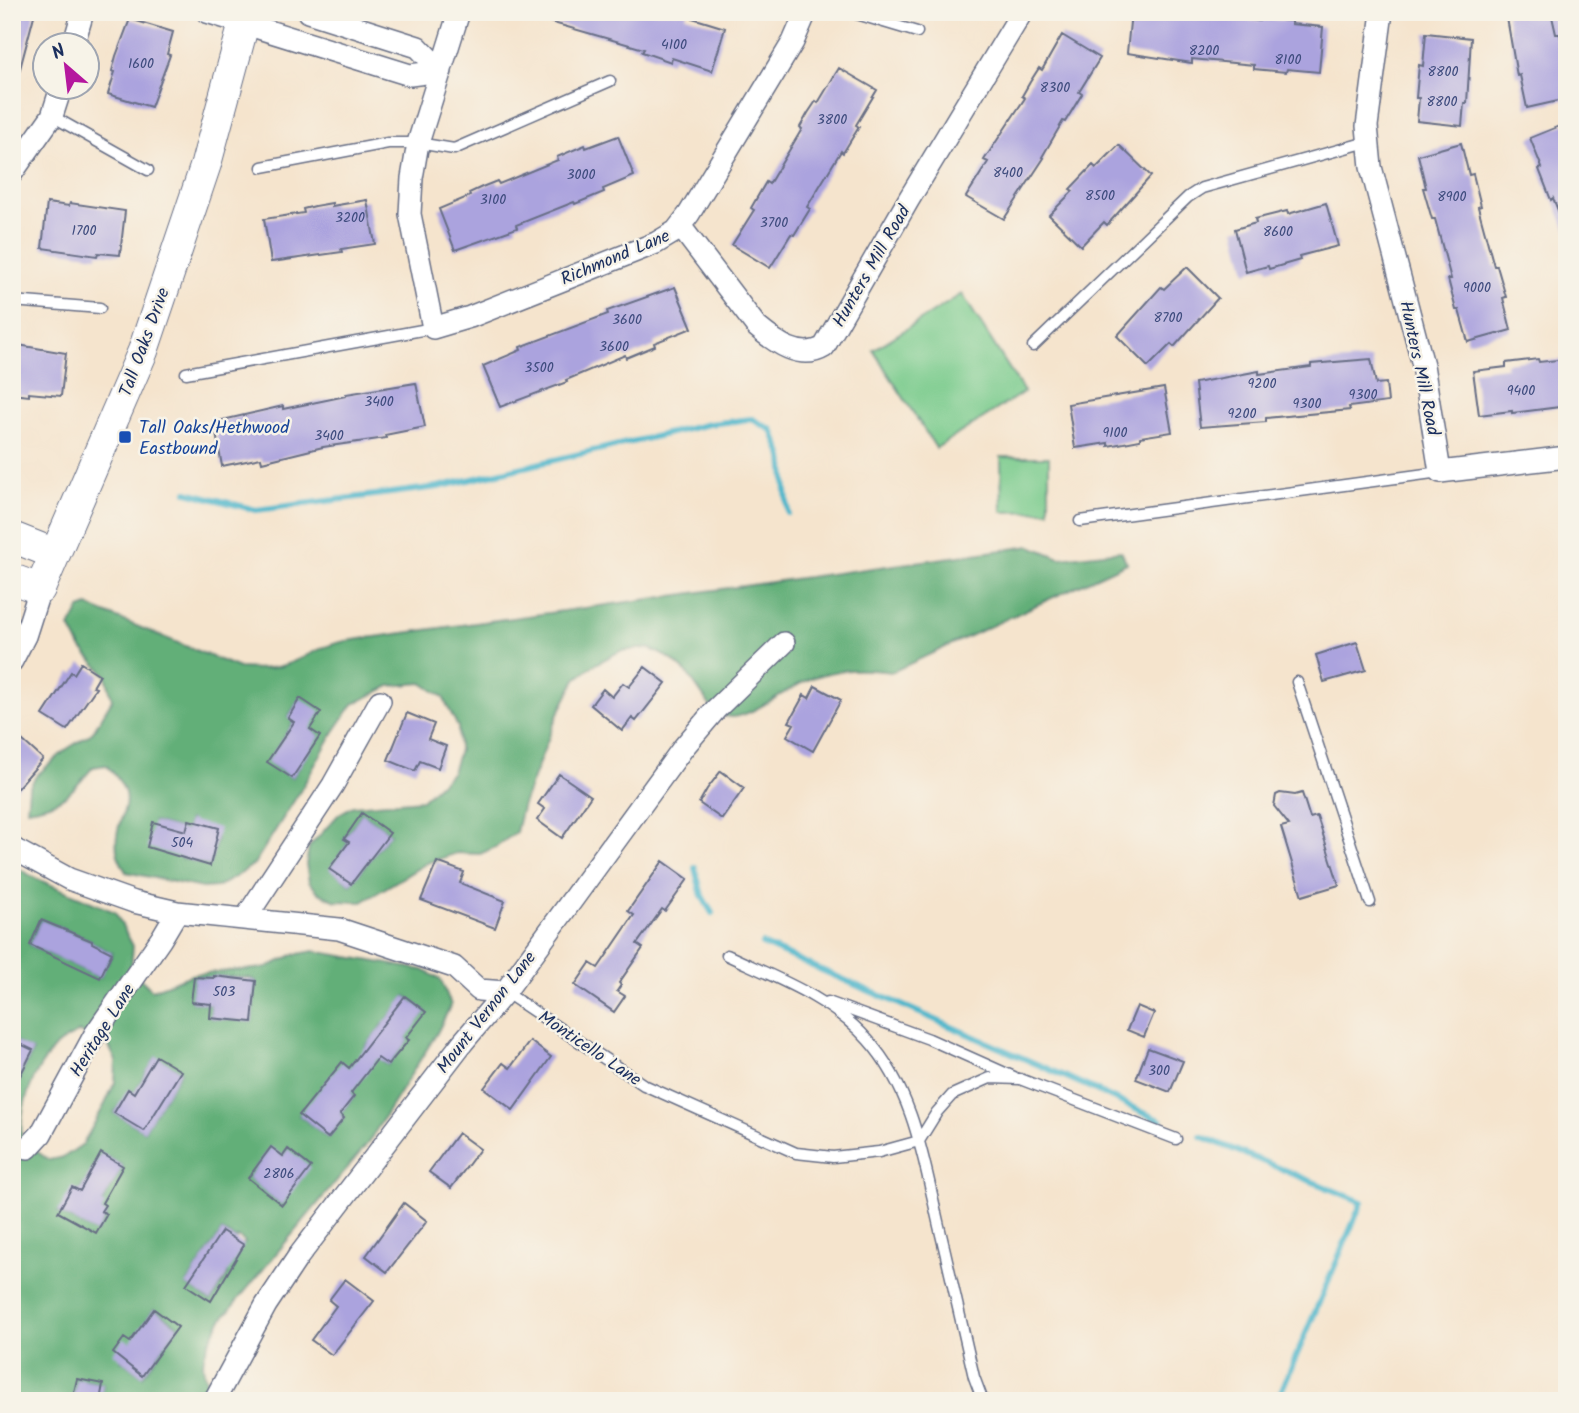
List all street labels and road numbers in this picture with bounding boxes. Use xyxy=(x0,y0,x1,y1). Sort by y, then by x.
street label: Hunters Mill Road xyxy=(826,199,920,333)
street label: Richmond Lane xyxy=(556,222,675,295)
street label: Tall Oaks Drive xyxy=(112,284,179,401)
street label: Hunters Mill Road xyxy=(1390,298,1447,439)
street label: Mount Vernon Lane xyxy=(430,945,544,1081)
street label: Heritage Lane xyxy=(63,978,144,1083)
street label: Monticello Lane xyxy=(532,1004,647,1095)

